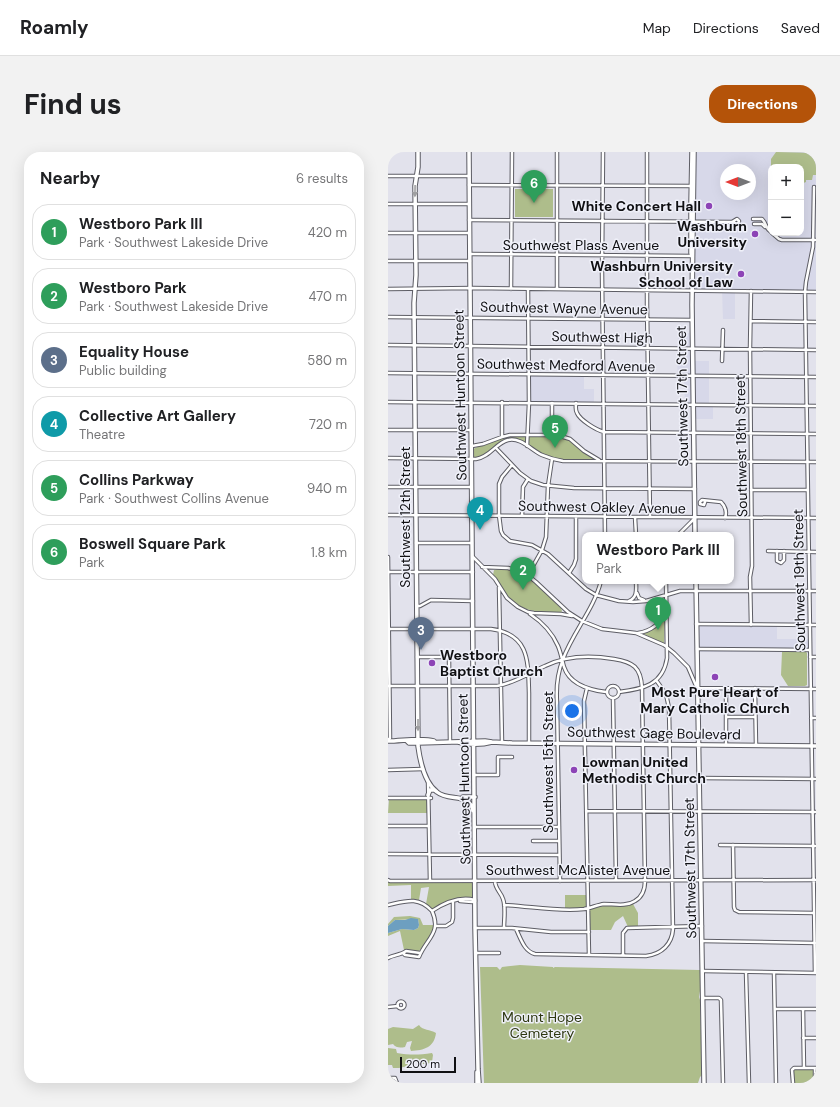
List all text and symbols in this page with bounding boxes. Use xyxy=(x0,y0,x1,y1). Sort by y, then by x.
text: Roamly xyxy=(20,15,89,40)
text: Map xyxy=(643,19,671,37)
text: Directions xyxy=(693,19,759,37)
text: Saved xyxy=(781,19,820,37)
button: Directions xyxy=(709,85,816,123)
text: Find us xyxy=(24,86,122,123)
north arrow xyxy=(720,164,756,200)
map controls xyxy=(768,164,804,236)
button: + xyxy=(768,164,804,200)
text: Nearby xyxy=(40,167,100,189)
text: 6 results xyxy=(296,170,348,187)
pin: 6 xyxy=(521,170,547,203)
one-way arrow xyxy=(412,185,418,198)
place label: White Concert Hall xyxy=(571,197,701,215)
button: − xyxy=(768,200,804,236)
marker: White Concert Hall xyxy=(704,201,714,211)
text: Westboro Park III xyxy=(79,214,203,234)
place label: Washburn University xyxy=(677,217,748,251)
text: 1 xyxy=(52,224,56,241)
text: 420 m xyxy=(308,224,347,241)
marker: Washburn University xyxy=(750,229,760,239)
text: Park · Southwest Lakeside Drive xyxy=(79,234,268,251)
street label: Southwest Plass Avenue xyxy=(503,236,659,254)
place label: Washburn University School of Law xyxy=(590,257,734,291)
marker: Washburn University School of Law xyxy=(736,269,746,279)
text: Westboro Park xyxy=(79,278,187,298)
text: 2 xyxy=(50,288,58,305)
text: 470 m xyxy=(308,288,347,305)
text: Park · Southwest Lakeside Drive xyxy=(79,298,268,315)
street label: Southwest Wayne Avenue xyxy=(480,298,648,318)
street label: Southwest Huntoon Street xyxy=(450,309,470,481)
street label: Southwest 17th Street xyxy=(672,325,692,467)
street label: Southwest High xyxy=(551,327,653,347)
text: Equality House xyxy=(79,342,189,362)
text: 3 xyxy=(50,352,58,369)
text: 580 m xyxy=(307,352,347,369)
street label: Southwest Medford Avenue xyxy=(477,354,655,376)
text: Public building xyxy=(79,362,167,379)
street label: Southwest 18th Street xyxy=(731,375,751,517)
text: Collective Art Gallery xyxy=(79,406,236,426)
pin: 5 xyxy=(542,415,568,448)
text: 4 xyxy=(50,416,58,433)
text: 720 m xyxy=(309,416,347,433)
text: Theatre xyxy=(79,426,125,443)
street label: Southwest 12th Street xyxy=(396,446,414,588)
text: Collins Parkway xyxy=(79,470,194,490)
text: 5 xyxy=(50,480,58,497)
text: 940 m xyxy=(307,480,347,497)
text: Park · Southwest Collins Avenue xyxy=(79,490,269,507)
pin: 4 xyxy=(467,497,493,530)
street label: Southwest Oakley Avenue xyxy=(518,497,686,517)
street label: Southwest 19th Street xyxy=(789,509,809,651)
popup xyxy=(582,532,734,584)
text: Boswell Square Park xyxy=(79,534,226,554)
text: Westboro Park III xyxy=(596,540,720,560)
text: 6 xyxy=(50,544,58,561)
text: 1.8 km xyxy=(311,544,347,561)
text: Park xyxy=(79,554,105,571)
pin: 2 xyxy=(510,557,536,590)
text: Park xyxy=(596,560,622,577)
pin: 1 xyxy=(645,597,671,630)
pin: 3 xyxy=(408,617,434,650)
place label: Westboro Baptist Church xyxy=(440,646,543,680)
marker: Westboro Baptist Church xyxy=(427,658,437,668)
marker: Most Pure Heart of Mary Catholic Church xyxy=(710,672,720,682)
place label: Most Pure Heart of Mary Catholic Church xyxy=(640,683,790,717)
street label: Southwest 15th Street xyxy=(539,691,557,833)
street label: Southwest Huntoon Street xyxy=(454,693,474,865)
your location xyxy=(562,701,582,721)
one-way arrow xyxy=(415,719,421,732)
street label: Southwest Gage Boulevard xyxy=(567,722,741,744)
place label: Lowman United Methodist Church xyxy=(582,753,706,787)
marker: Lowman United Methodist Church xyxy=(569,765,579,775)
street label: Southwest 17th Street xyxy=(680,797,700,939)
street label: Southwest McAlister Avenue xyxy=(486,861,670,879)
park label: Mount Hope Cemetery xyxy=(502,1008,582,1042)
scale bar xyxy=(400,1055,456,1074)
text: 200 m xyxy=(406,1057,440,1071)

